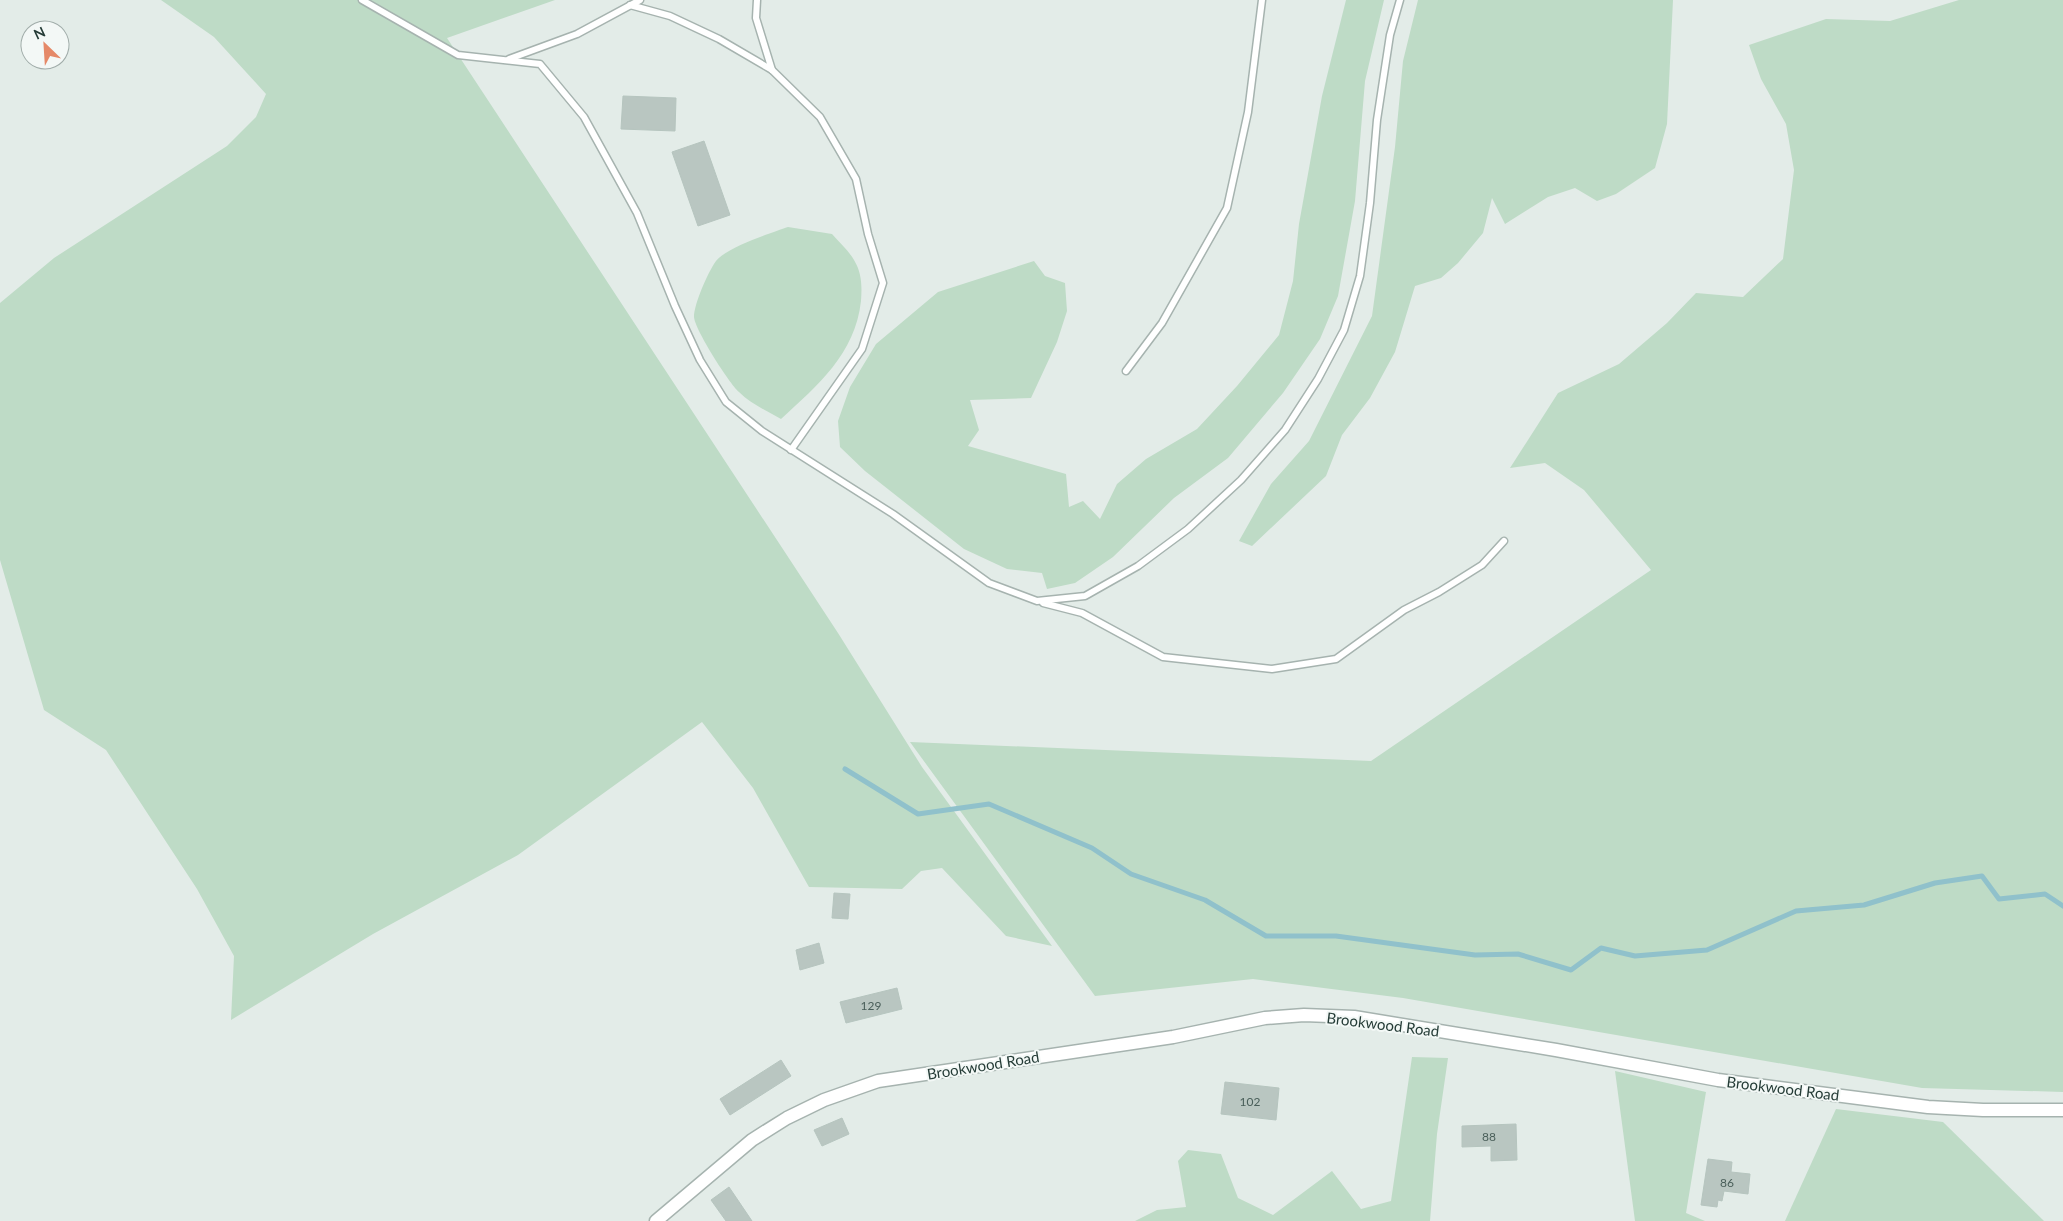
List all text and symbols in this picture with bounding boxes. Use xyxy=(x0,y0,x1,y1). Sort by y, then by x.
north arrow xyxy=(20,20,70,70)
text: N xyxy=(31,23,48,43)
house number: 129 xyxy=(861,998,881,1013)
street label: Brookwood Road xyxy=(1326,1008,1440,1040)
street label: Brookwood Road xyxy=(926,1047,1040,1083)
street label: Brookwood Road xyxy=(1726,1072,1840,1104)
house number: 102 xyxy=(1240,1094,1260,1109)
house number: 88 xyxy=(1482,1129,1496,1144)
house number: 86 xyxy=(1720,1175,1734,1190)

